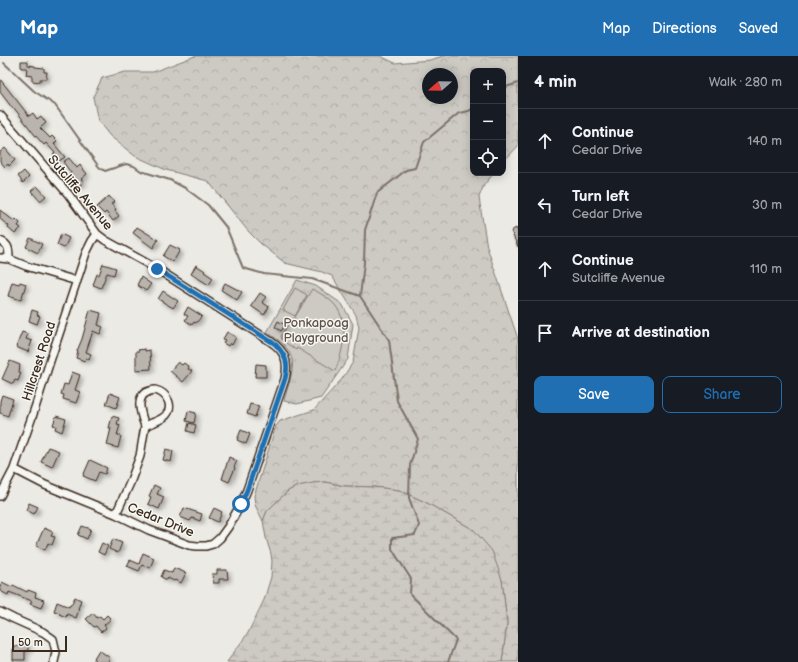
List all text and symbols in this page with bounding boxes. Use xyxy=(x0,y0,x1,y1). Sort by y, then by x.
text: Map xyxy=(20,17,58,40)
text: Map xyxy=(602,20,630,37)
text: Directions xyxy=(652,20,717,37)
text: Saved xyxy=(739,20,778,37)
north arrow xyxy=(422,68,458,104)
map controls xyxy=(470,68,506,176)
button: + xyxy=(470,68,506,104)
text: 4 min xyxy=(534,72,577,92)
text: Walk · 280 m xyxy=(709,74,782,90)
button: − xyxy=(470,104,506,140)
text: Continue xyxy=(572,123,634,142)
icon: ahead xyxy=(534,130,556,152)
text: 140 m xyxy=(747,133,782,149)
button: locate xyxy=(470,140,506,176)
text: Cedar Drive xyxy=(572,142,643,158)
street label: Sutcliffe Avenue xyxy=(44,152,116,234)
text: Turn left xyxy=(572,187,629,206)
icon: left xyxy=(534,194,556,216)
text: 30 m xyxy=(752,197,782,213)
text: Cedar Drive xyxy=(572,206,643,222)
text: Continue xyxy=(572,251,634,270)
icon: ahead xyxy=(534,258,556,280)
route end xyxy=(148,260,166,278)
text: 110 m xyxy=(750,261,782,277)
text: Sutcliffe Avenue xyxy=(572,270,665,286)
park label: Ponkapoag Playground xyxy=(283,315,349,346)
street label: Hillcrest Road xyxy=(19,320,59,403)
icon: arrive xyxy=(534,322,556,344)
text: Arrive at destination xyxy=(572,323,710,342)
button: Save xyxy=(534,376,654,413)
button: Share xyxy=(662,376,782,413)
route start xyxy=(232,495,250,513)
street label: Cedar Drive xyxy=(125,499,197,541)
scale bar xyxy=(12,634,67,653)
text: 50 m xyxy=(18,636,43,649)

